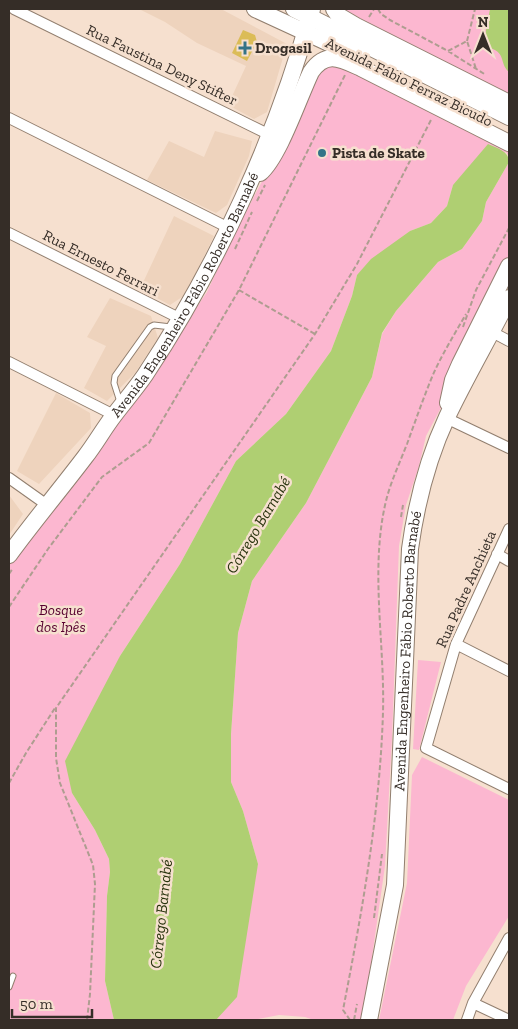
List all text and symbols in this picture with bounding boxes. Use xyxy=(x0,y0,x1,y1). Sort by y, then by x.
north arrow xyxy=(458,10,508,60)
text: N xyxy=(478,14,489,31)
street label: Rua Faustina Deny Stifter xyxy=(84,21,240,109)
street label: Avenida Fábio Ferraz Bicudo xyxy=(322,34,496,130)
place label: Drogasil xyxy=(255,39,312,57)
marker: Drogasil xyxy=(239,42,251,54)
place label: Pista de Skate xyxy=(332,144,425,162)
marker: Pista de Skate xyxy=(316,147,328,159)
street label: Avenida Engenheiro Fábio Roberto Barnabé xyxy=(107,169,262,421)
street label: Rua Ernesto Ferrari xyxy=(40,226,162,300)
water label: Córrego Barnabé xyxy=(222,473,294,577)
street label: Avenida Engenheiro Fábio Roberto Barnabé xyxy=(390,509,425,791)
street label: Rua Padre Anchieta xyxy=(432,528,500,650)
park label: Bosque dos Ipês xyxy=(36,601,86,636)
water label: Córrego Barnabé xyxy=(146,859,176,969)
scale bar xyxy=(12,986,92,1018)
text: 50 m xyxy=(20,995,53,1013)

